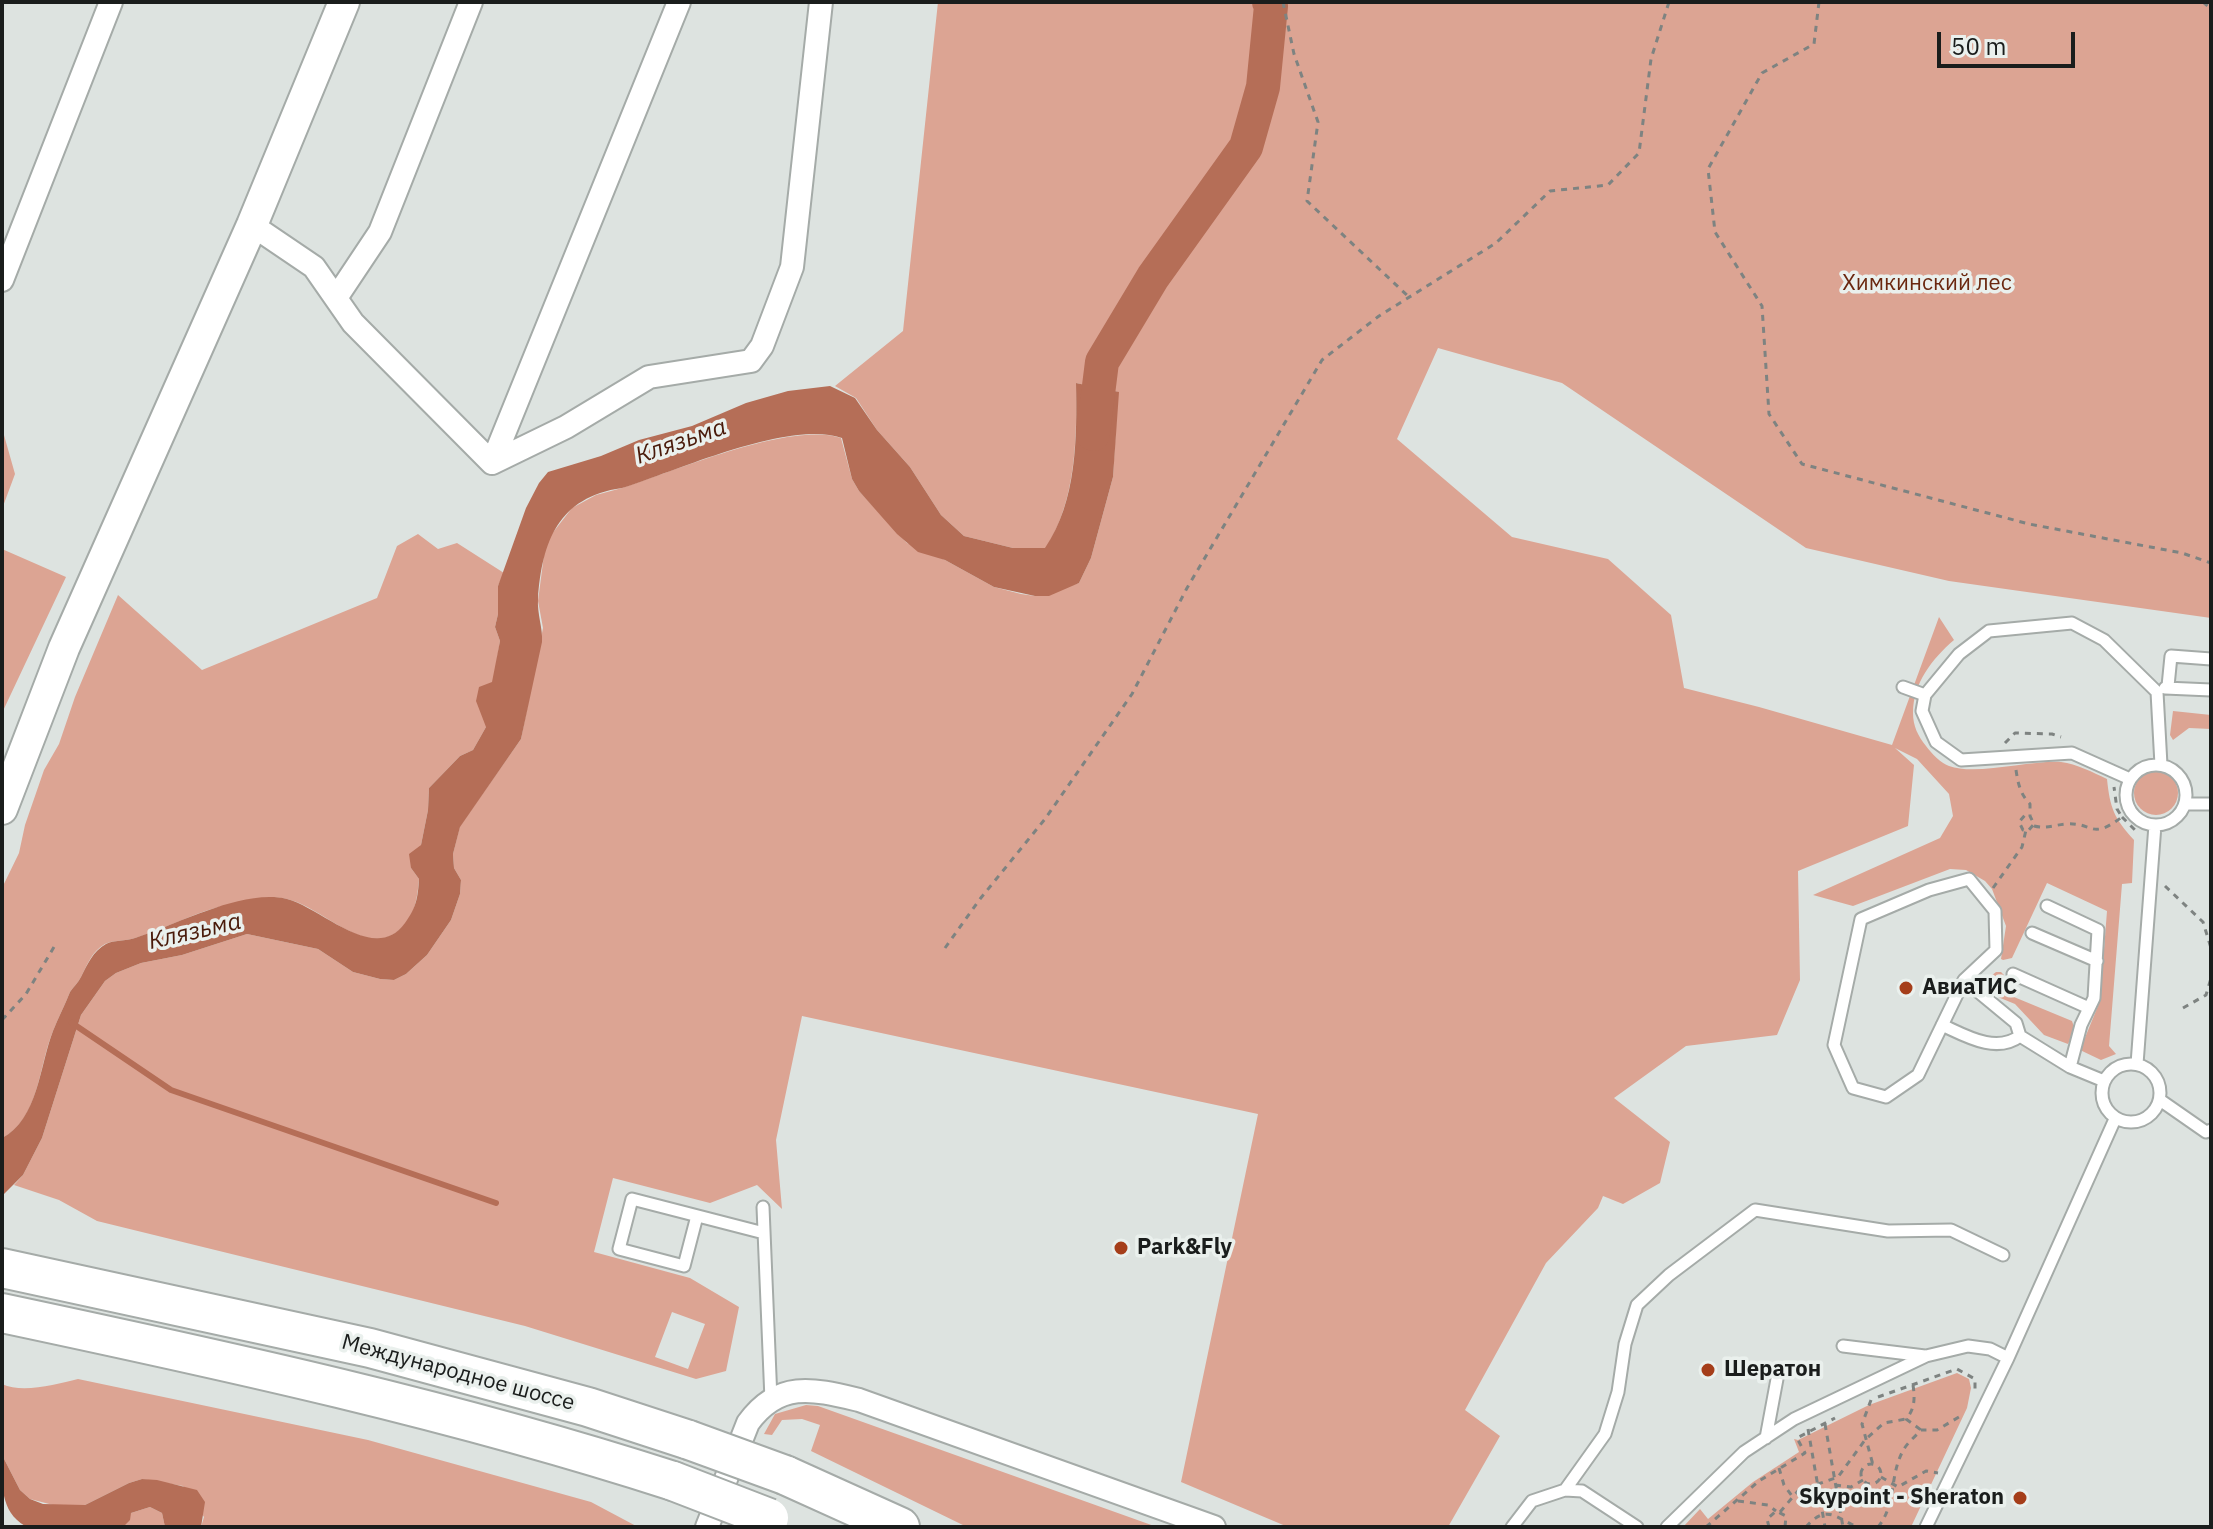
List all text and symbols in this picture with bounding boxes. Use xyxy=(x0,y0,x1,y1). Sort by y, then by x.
scale bar xyxy=(1941,16,2079,66)
text: 50 m xyxy=(1951,30,2006,62)
park label: Химкинский лес xyxy=(1842,271,2012,297)
water label: Клязьма xyxy=(632,413,730,471)
water label: Клязьма xyxy=(146,907,244,957)
place label: АвиаТИС xyxy=(1922,975,2017,1001)
marker: АвиаТИС xyxy=(1897,979,1915,997)
place label: Park&Fly xyxy=(1137,1235,1232,1261)
marker: Park&Fly xyxy=(1112,1239,1130,1257)
street label: Международное шоссе xyxy=(339,1329,577,1417)
place label: Шератон xyxy=(1724,1357,1821,1383)
marker: Шератон xyxy=(1699,1361,1717,1379)
place label: Skypoint - Sheraton xyxy=(1799,1485,2004,1511)
marker: Skypoint - Sheraton xyxy=(2011,1489,2029,1507)

